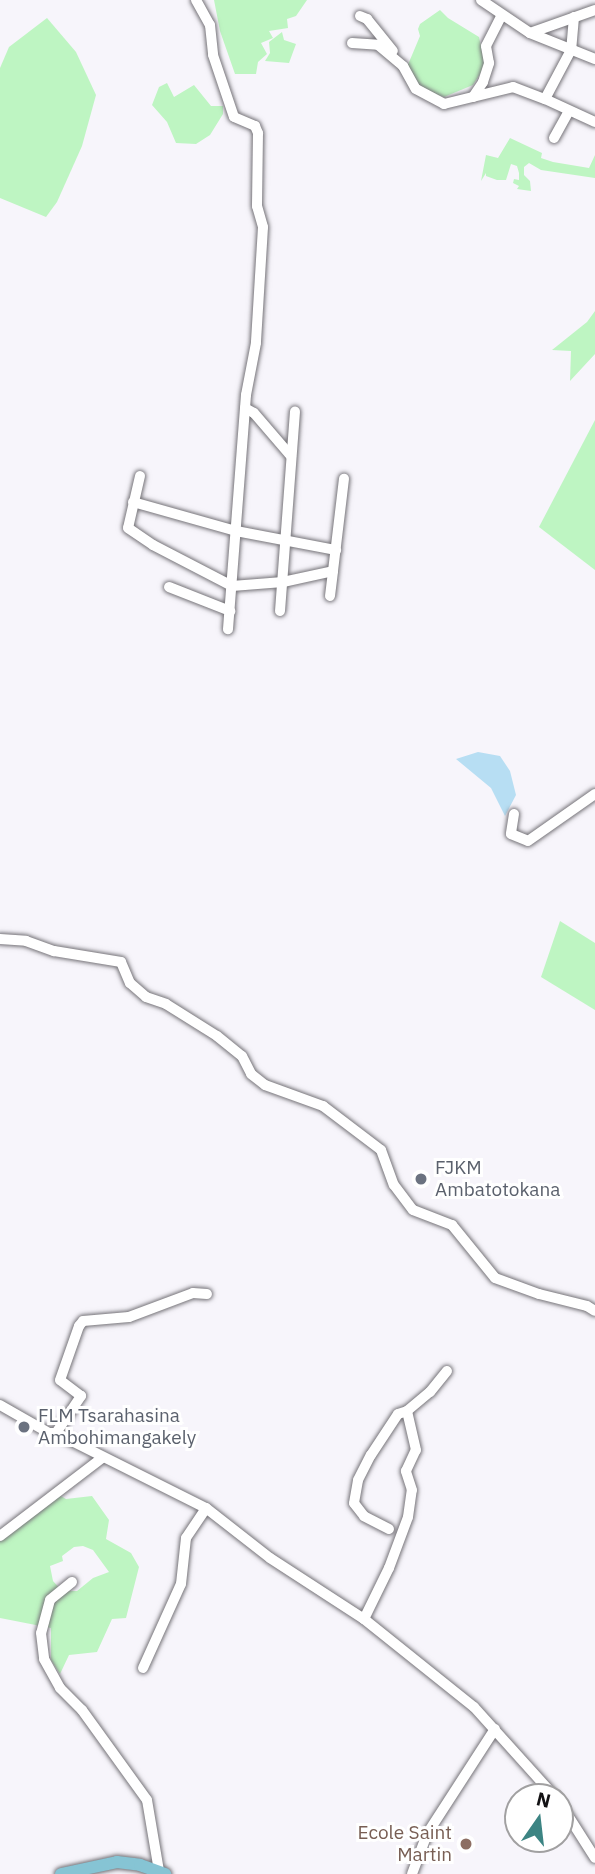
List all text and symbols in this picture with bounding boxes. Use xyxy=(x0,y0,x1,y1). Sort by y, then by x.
place label: FJKM Ambatotokana xyxy=(435,1157,560,1201)
marker: FJKM Ambatotokana xyxy=(413,1171,429,1187)
place label: FLM Tsarahasina Ambohimangakely xyxy=(38,1405,196,1449)
marker: FLM Tsarahasina Ambohimangakely xyxy=(16,1419,32,1435)
north arrow xyxy=(504,1783,574,1853)
text: N xyxy=(534,1786,553,1813)
place label: Ecole Saint Martin xyxy=(358,1822,452,1866)
marker: Ecole Saint Martin xyxy=(458,1836,474,1852)

